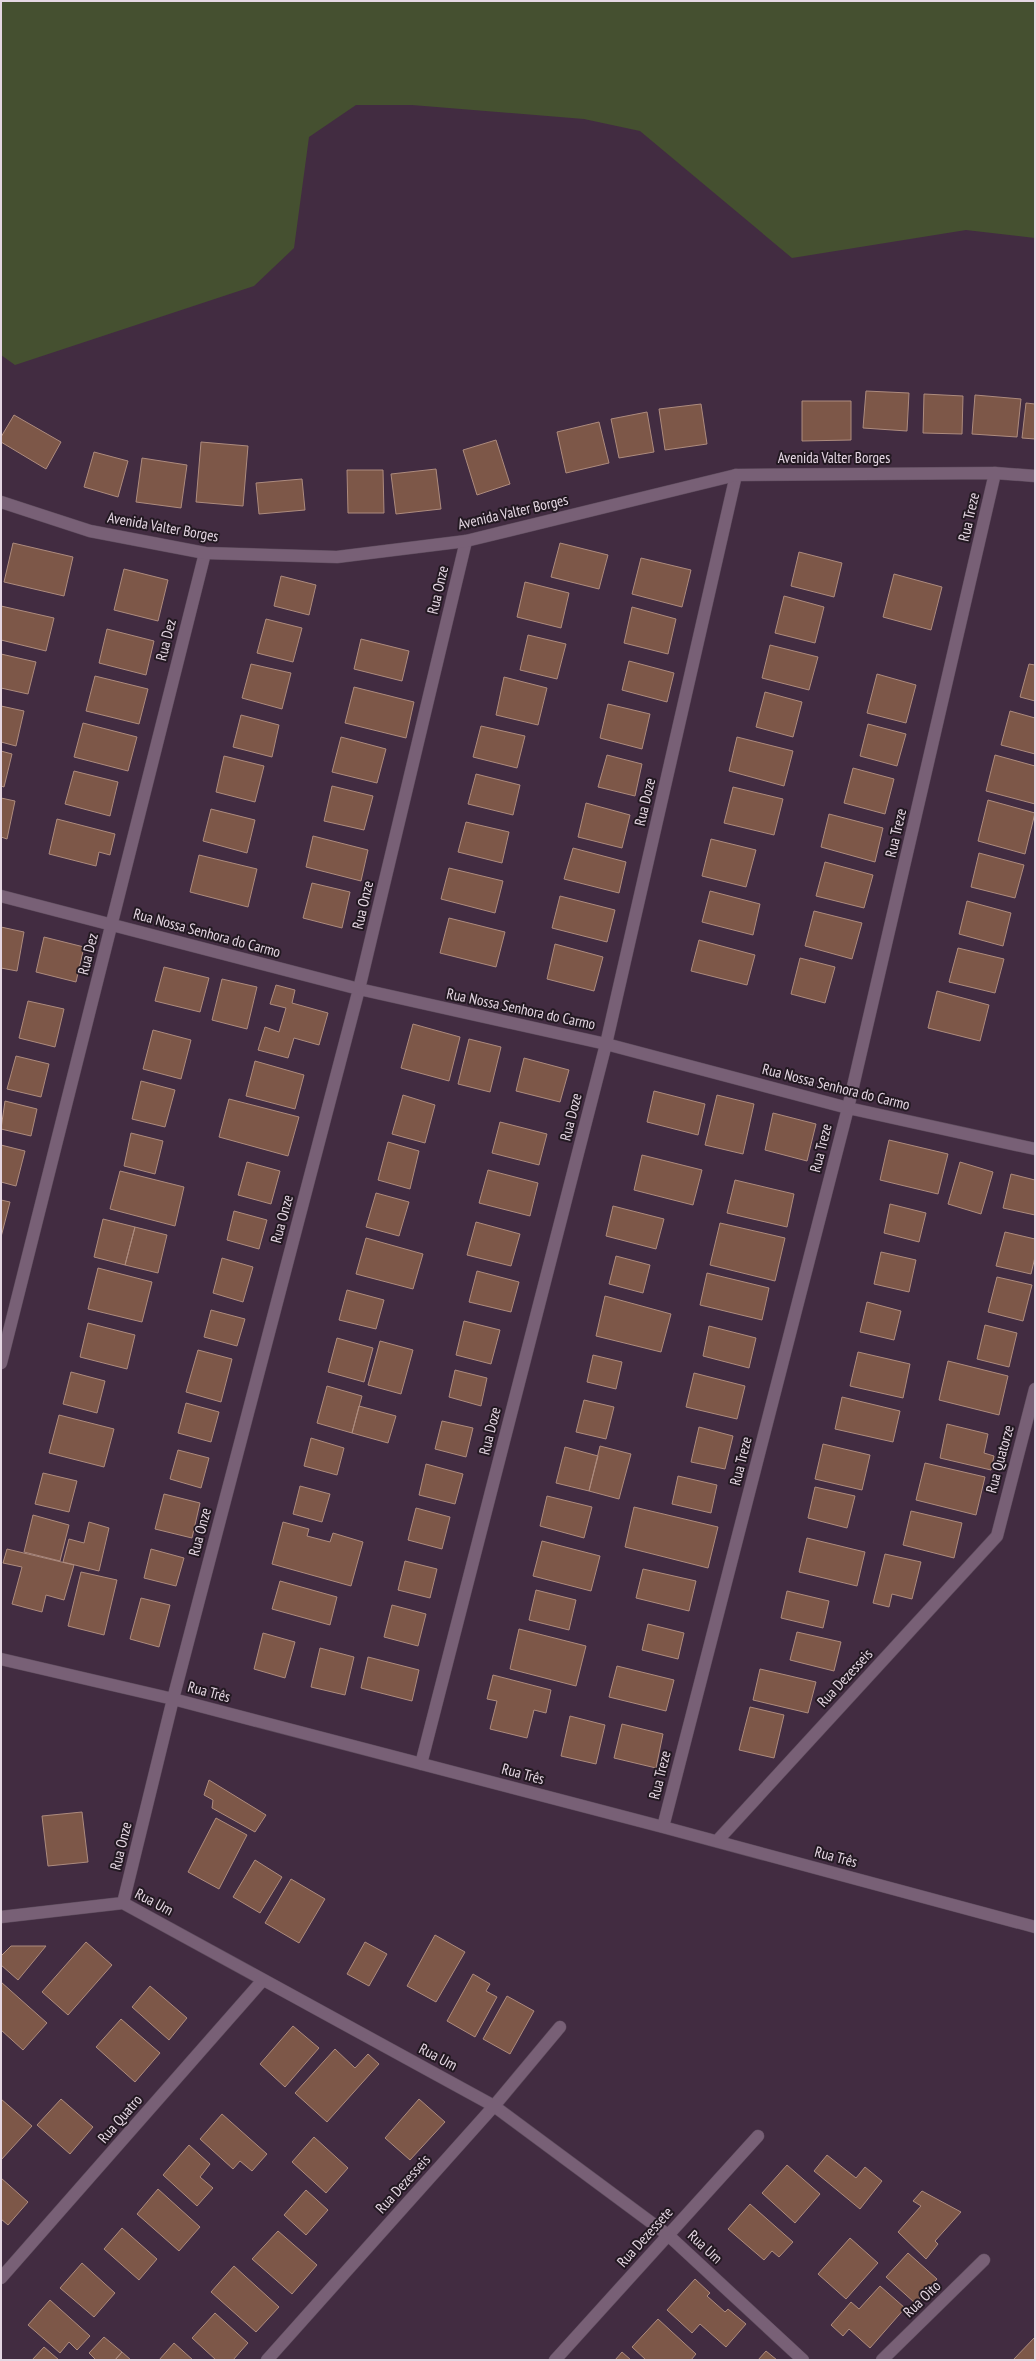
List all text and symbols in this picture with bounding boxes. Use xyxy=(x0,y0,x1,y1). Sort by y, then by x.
street label: Avenida Valter Borges xyxy=(778,448,890,467)
street label: Avenida Valter Borges xyxy=(456,490,570,533)
street label: Rua Treze xyxy=(954,491,983,543)
street label: Avenida Valter Borges xyxy=(106,507,220,546)
street label: Rua Onze xyxy=(423,564,452,616)
street label: Rua Dez xyxy=(151,617,180,663)
street label: Rua Doze xyxy=(630,776,659,828)
street label: Rua Treze xyxy=(881,807,910,859)
street label: Rua Onze xyxy=(348,879,377,931)
street label: Rua Nossa Senhora do Carmo xyxy=(131,904,283,961)
street label: Rua Dez xyxy=(73,931,102,977)
street label: Rua Nossa Senhora do Carmo xyxy=(445,983,597,1034)
street label: Rua Nossa Senhora do Carmo xyxy=(760,1059,912,1114)
street label: Rua Doze xyxy=(555,1091,586,1143)
street label: Rua Treze xyxy=(805,1122,836,1174)
street label: Rua Onze xyxy=(266,1193,297,1245)
street label: Rua Doze xyxy=(474,1405,505,1457)
street label: Rua Quatorze xyxy=(981,1423,1018,1495)
street label: Rua Treze xyxy=(725,1435,756,1487)
street label: Rua Onze xyxy=(184,1506,215,1558)
street label: Rua Dezesseis xyxy=(813,1645,876,1711)
street label: Rua Três xyxy=(186,1677,233,1706)
street label: Rua Treze xyxy=(644,1749,675,1801)
street label: Rua Três xyxy=(500,1759,547,1788)
street label: Rua Onze xyxy=(105,1820,136,1872)
street label: Rua Três xyxy=(813,1842,860,1871)
street label: Rua Um xyxy=(132,1884,177,1919)
street label: Rua Um xyxy=(416,2039,461,2074)
street label: Rua Quatro xyxy=(93,2090,146,2147)
street label: Rua Dezesseis xyxy=(371,2150,434,2217)
street label: Rua Dezessete xyxy=(613,2203,677,2271)
street label: Rua Um xyxy=(684,2226,727,2267)
street label: Rua Oito xyxy=(899,2276,944,2321)

